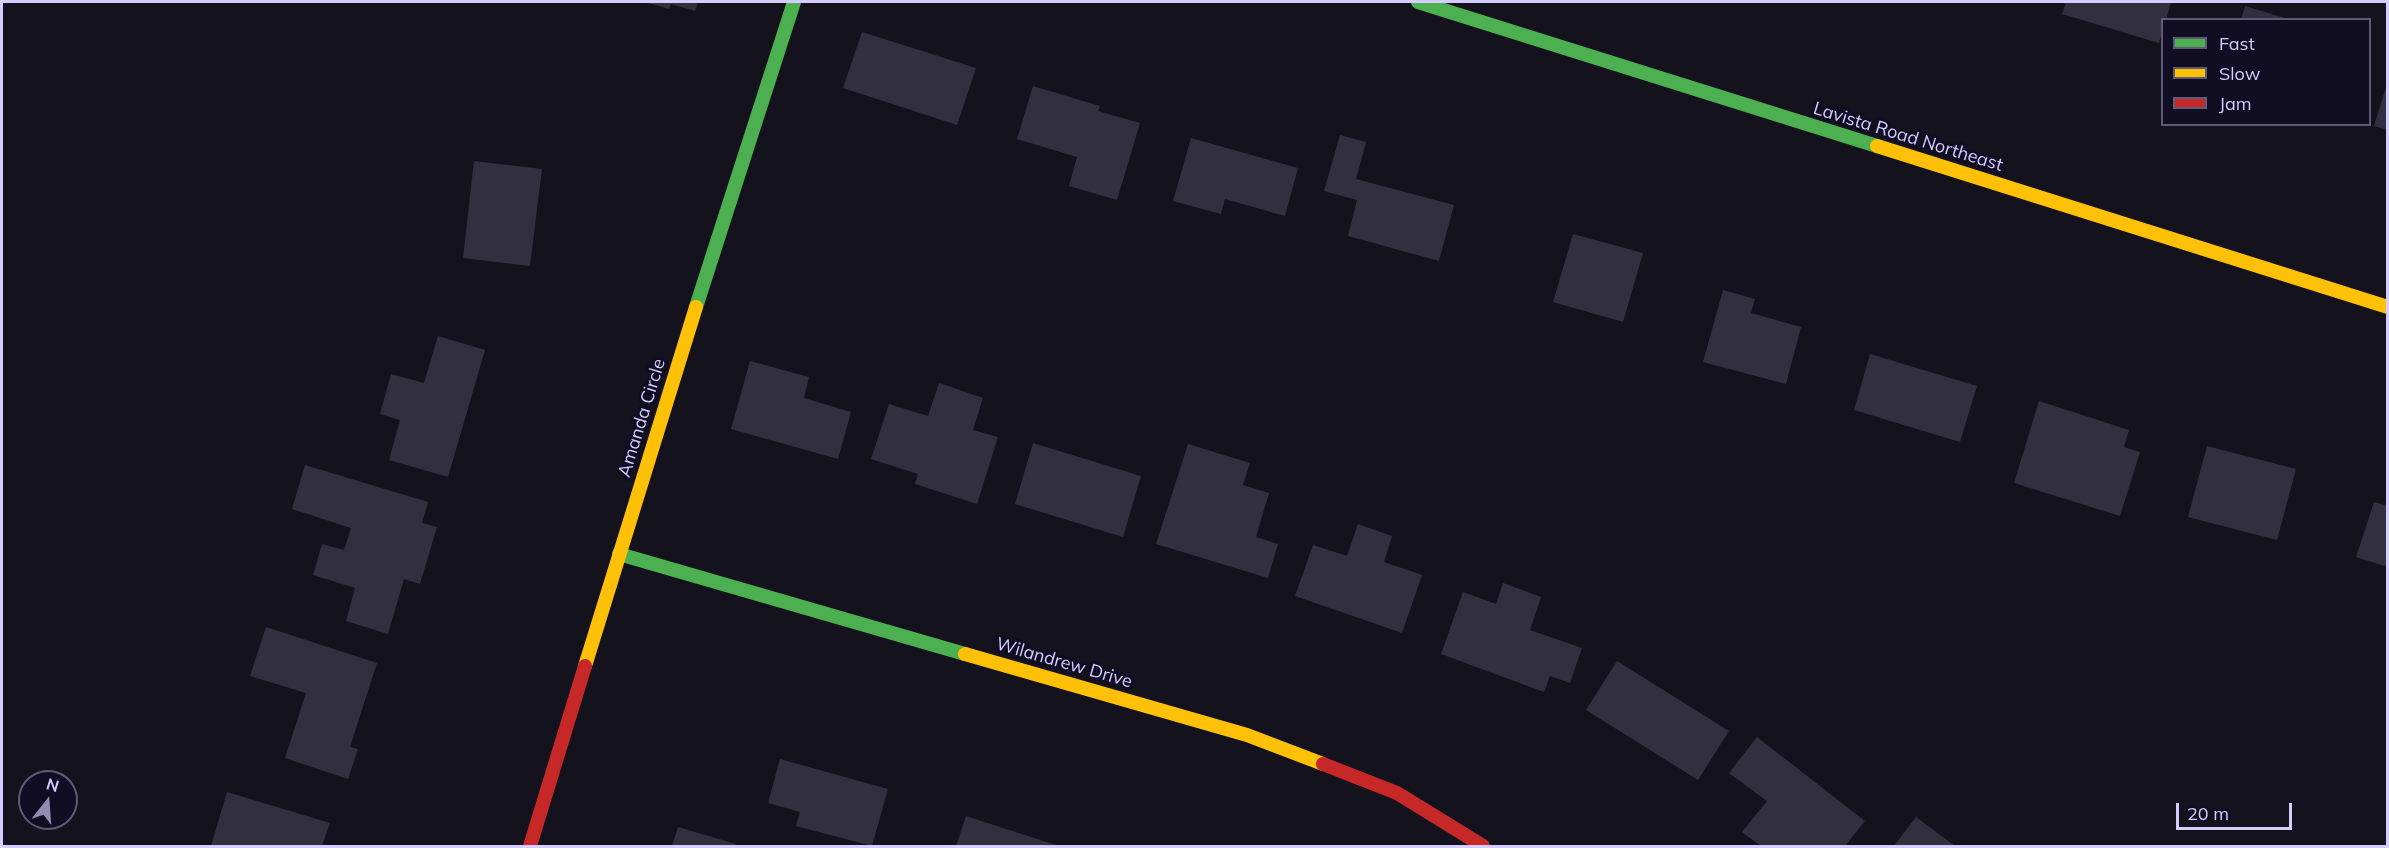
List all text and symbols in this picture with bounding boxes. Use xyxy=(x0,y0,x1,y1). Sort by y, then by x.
legend xyxy=(2161,18,2371,126)
text: Fast xyxy=(2219,32,2255,55)
text: Slow xyxy=(2219,62,2260,85)
text: Jam xyxy=(2219,92,2252,115)
street label: Lavista Road Northeast xyxy=(1811,98,2005,176)
street label: Amanda Circle xyxy=(614,356,670,480)
street label: Wilandrew Drive xyxy=(993,633,1135,693)
north arrow xyxy=(18,770,78,830)
text: N xyxy=(44,773,61,796)
scale bar xyxy=(2179,791,2294,829)
text: 20 m xyxy=(2187,802,2229,825)

